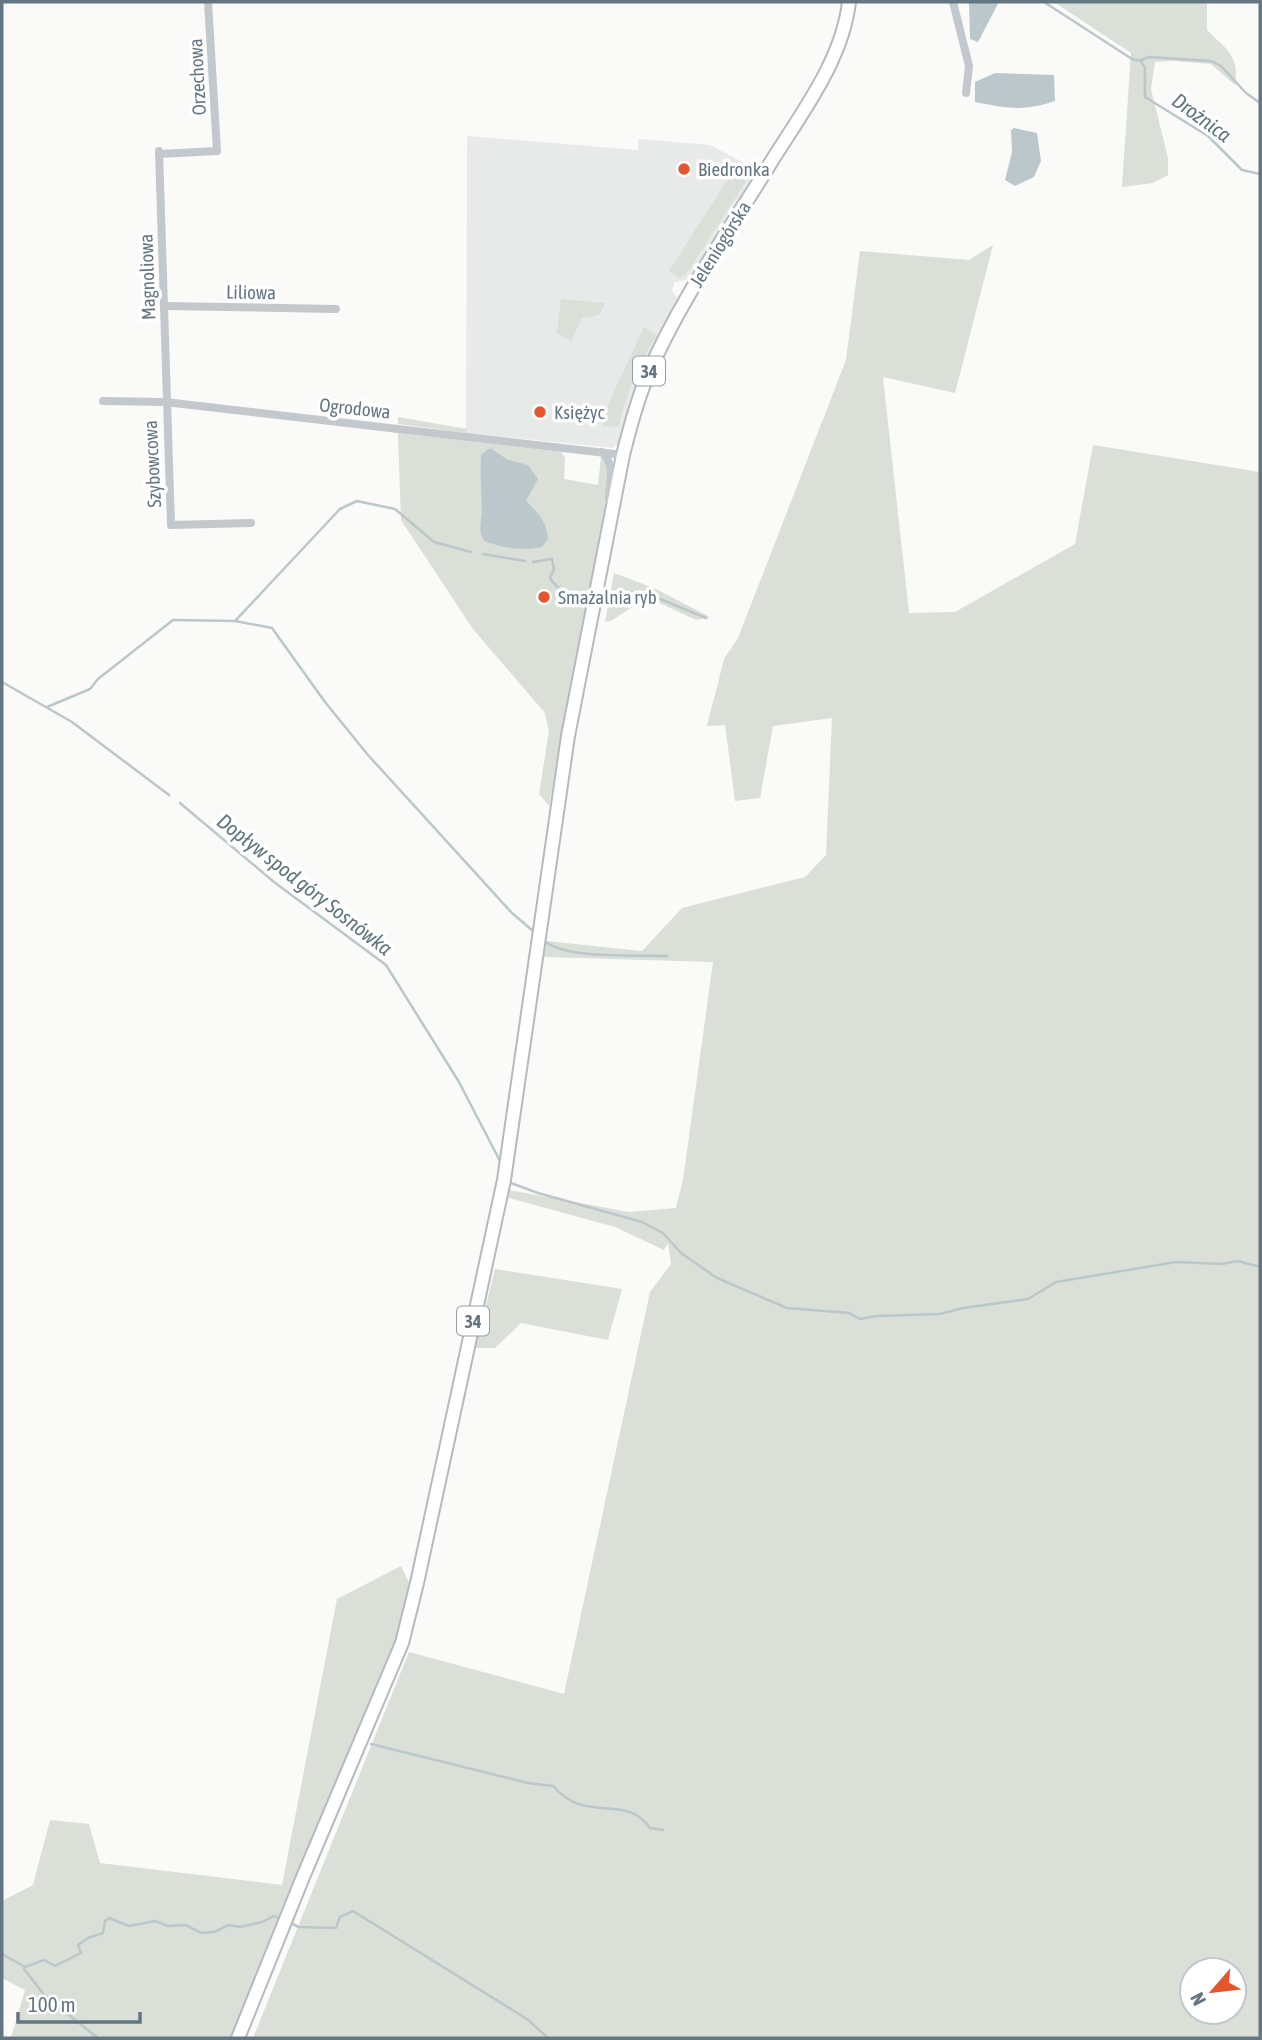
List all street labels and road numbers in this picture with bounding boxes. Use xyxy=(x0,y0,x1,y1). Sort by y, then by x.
street label: Orzechowa xyxy=(184,38,210,116)
street label: Jeleniogórska xyxy=(685,197,755,291)
street label: Magnoliowa xyxy=(135,234,159,320)
street label: Liliowa xyxy=(226,281,276,303)
road number: 34 xyxy=(633,356,665,386)
street label: Ogrodowa xyxy=(318,393,392,423)
street label: Szybowcowa xyxy=(139,420,165,508)
road number: 34 xyxy=(457,1306,489,1336)

